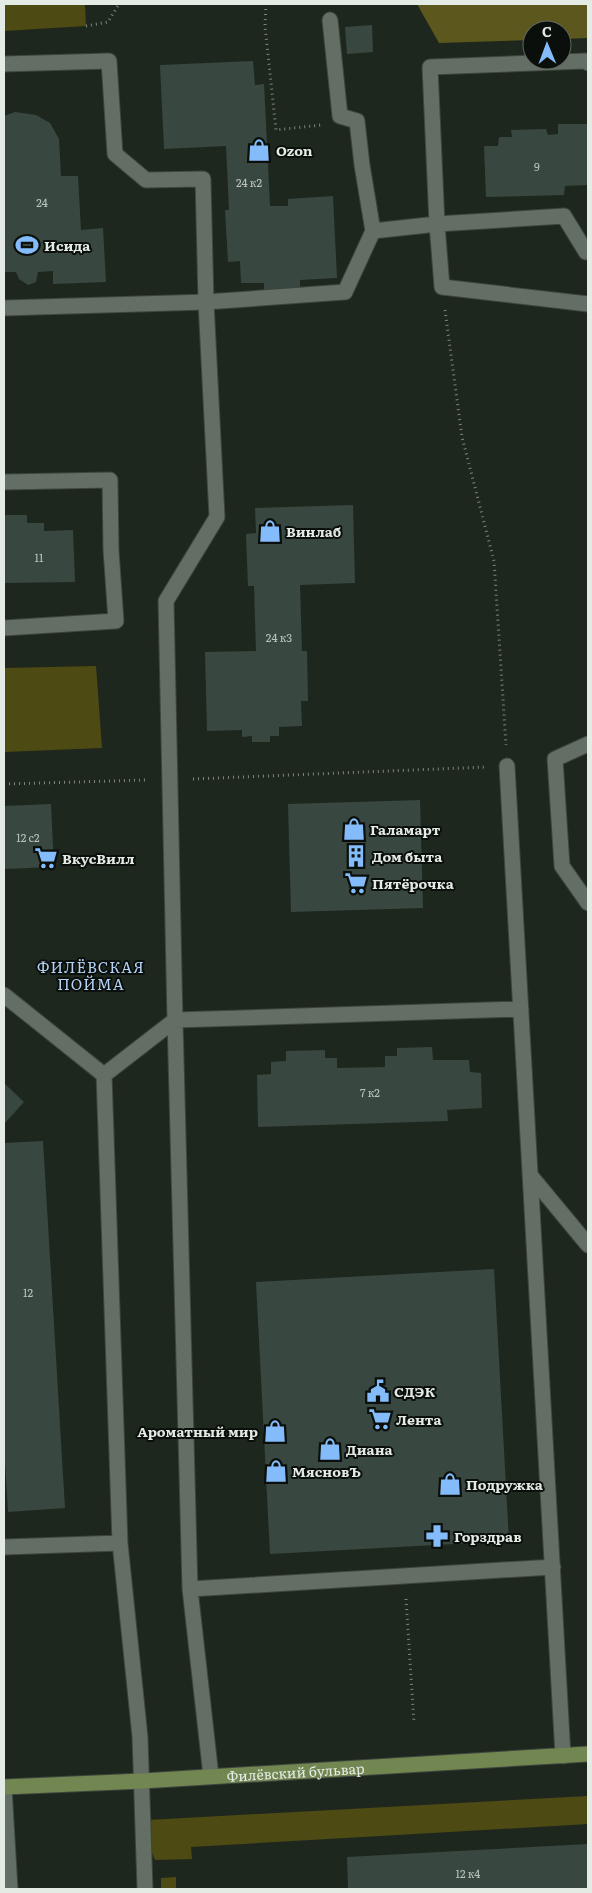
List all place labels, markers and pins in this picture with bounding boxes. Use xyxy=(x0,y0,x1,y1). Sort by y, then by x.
shop icon: Ozon xyxy=(246,137,272,163)
place label: Ozon xyxy=(276,140,313,160)
sports icon: Исида xyxy=(14,232,40,258)
place label: Исида xyxy=(44,235,91,255)
shop icon: Винлаб xyxy=(257,518,283,544)
place label: Винлаб xyxy=(286,521,341,541)
shop icon: Галамарт xyxy=(341,816,367,842)
place label: Галамарт xyxy=(370,819,441,839)
building icon: Дом быта xyxy=(343,843,369,869)
supermarket icon: ВкусВилл xyxy=(33,845,59,871)
place label: Дом быта xyxy=(372,846,443,866)
place label: ВкусВилл xyxy=(62,848,134,868)
supermarket icon: Пятёрочка xyxy=(343,870,369,896)
place label: Пятёрочка xyxy=(372,873,455,893)
public building icon: СДЭК xyxy=(365,1378,391,1404)
place label: СДЭК xyxy=(394,1381,435,1401)
supermarket icon: Лента xyxy=(367,1406,393,1432)
place label: Лента xyxy=(396,1409,442,1429)
shop icon: Ароматный мир xyxy=(262,1418,288,1444)
place label: Ароматный мир xyxy=(137,1421,258,1441)
shop icon: Диана xyxy=(317,1436,343,1462)
place label: Диана xyxy=(346,1439,394,1459)
shop icon: МясновЪ xyxy=(263,1458,289,1484)
place label: МясновЪ xyxy=(292,1461,361,1481)
shop icon: Подружка xyxy=(437,1471,463,1497)
place label: Подружка xyxy=(466,1474,544,1494)
pharmacy icon: Горздрав xyxy=(424,1523,450,1549)
place label: Горздрав xyxy=(454,1526,522,1546)

